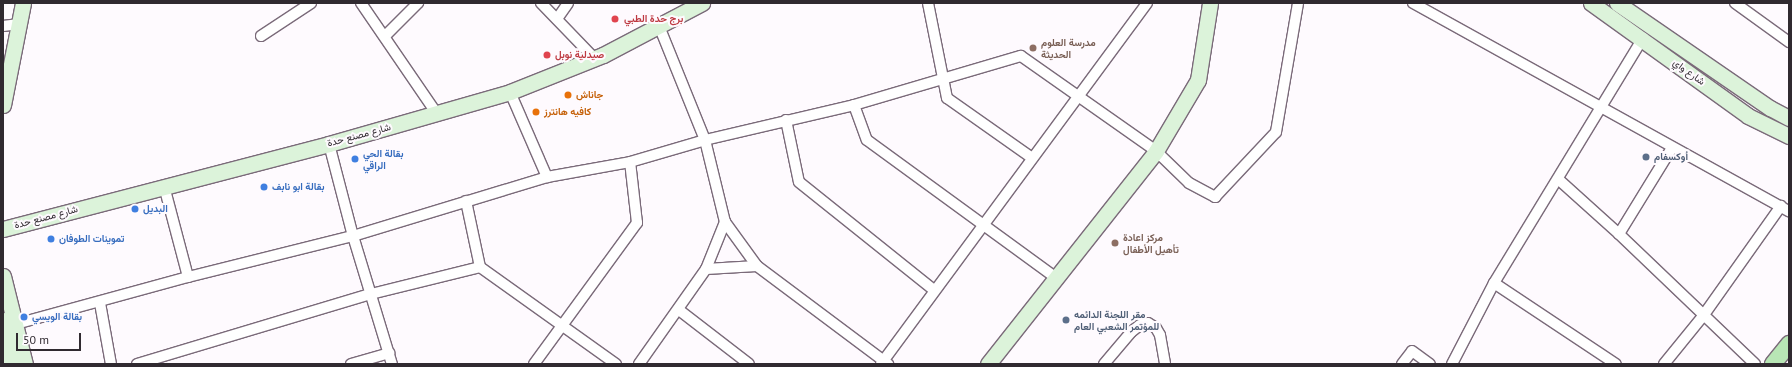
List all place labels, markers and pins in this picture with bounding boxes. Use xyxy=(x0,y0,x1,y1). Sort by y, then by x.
marker: برج حدة الطبي xyxy=(609,13,621,25)
place label: برج حدة الطبي xyxy=(624,13,683,25)
place label: مدرسة العلوم الحديثة xyxy=(1041,36,1096,60)
marker: مدرسة العلوم الحديثة xyxy=(1028,43,1038,53)
place label: صيدلية نوبل xyxy=(555,49,604,61)
marker: صيدلية نوبل xyxy=(542,50,552,60)
place label: جاناش xyxy=(576,89,603,101)
marker: جاناش xyxy=(563,90,573,100)
place label: كافيه هانترز xyxy=(544,106,591,118)
marker: كافيه هانترز xyxy=(531,107,541,117)
place label: بقالة الحي الراقي xyxy=(363,147,404,170)
place label: أوكسفام xyxy=(1654,151,1688,163)
marker: أوكسفام xyxy=(1641,152,1651,162)
marker: بقالة الحي الراقي xyxy=(350,154,360,164)
place label: بقالة ابو نابف xyxy=(272,181,324,193)
marker: بقالة ابو نابف xyxy=(259,182,269,192)
place label: البديل xyxy=(143,203,168,215)
marker: البديل xyxy=(130,204,140,214)
place label: مركز اعادة تأهيل الأطفال xyxy=(1123,231,1179,254)
place label: تموينات الطوفان xyxy=(59,233,124,245)
marker: تموينات الطوفان xyxy=(46,234,56,244)
marker: مركز اعادة تأهيل الأطفال xyxy=(1110,238,1120,248)
place label: مقر اللجنة الدائمه للمؤتمر الشعبي العام xyxy=(1074,308,1159,332)
place label: بقالة الويسي xyxy=(32,311,82,323)
marker: بقالة الويسي xyxy=(19,312,29,322)
marker: مقر اللجنة الدائمه للمؤتمر الشعبي العام xyxy=(1061,315,1071,325)

